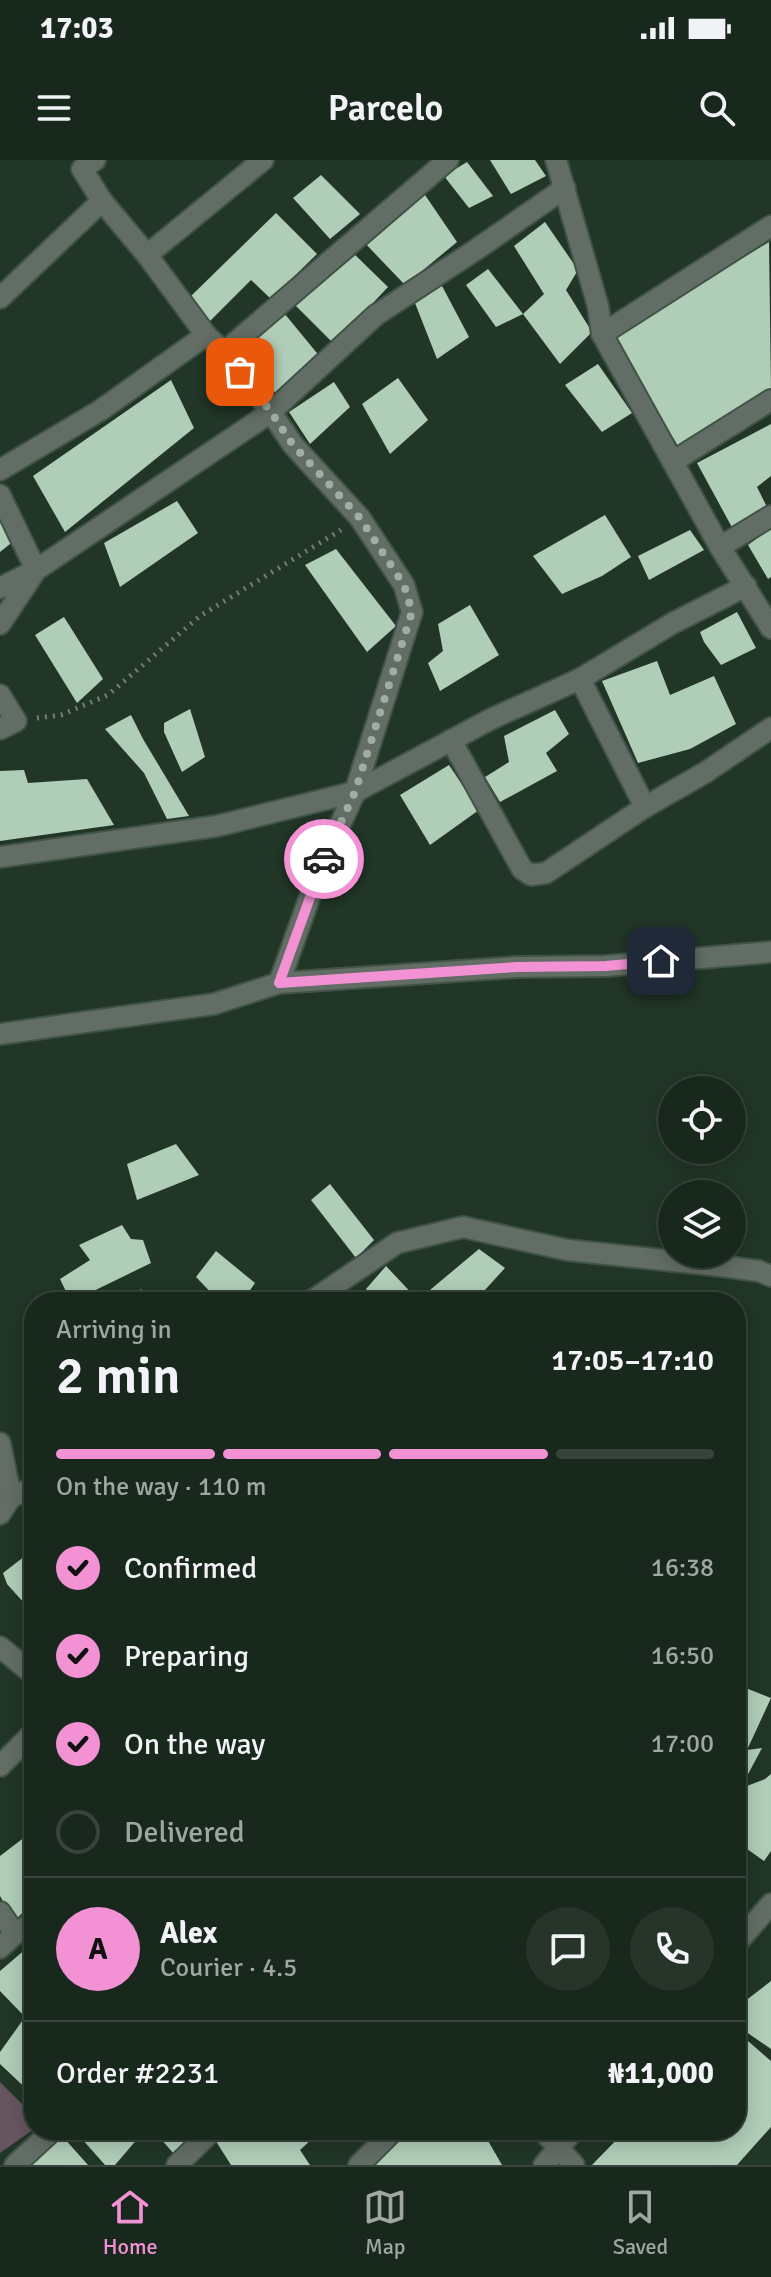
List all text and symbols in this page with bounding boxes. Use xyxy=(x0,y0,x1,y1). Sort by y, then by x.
text: 17:03 xyxy=(40,10,114,47)
icon: menu xyxy=(32,86,76,130)
text: Parcelo xyxy=(328,86,443,131)
icon: search xyxy=(695,86,739,130)
pin xyxy=(206,338,274,406)
icon: bag xyxy=(218,350,262,394)
courier xyxy=(284,819,364,899)
icon: car xyxy=(302,837,346,881)
pin xyxy=(627,927,695,995)
icon: home xyxy=(639,939,683,983)
map controls xyxy=(658,1076,746,1268)
button: locate xyxy=(658,1076,746,1164)
button: layers xyxy=(658,1180,746,1268)
text: Arriving in xyxy=(56,1314,172,1346)
text: 17:05–17:10 xyxy=(551,1342,714,1379)
text: 2 min xyxy=(56,1344,181,1408)
text: On the way · 110 m xyxy=(56,1471,266,1503)
icon: check xyxy=(56,1546,100,1590)
text: Confirmed xyxy=(124,1550,257,1587)
text: 16:38 xyxy=(651,1552,714,1584)
icon: check xyxy=(56,1634,100,1678)
text: Preparing xyxy=(124,1638,249,1675)
text: 16:50 xyxy=(651,1640,714,1672)
icon: check xyxy=(56,1722,100,1766)
text: On the way xyxy=(124,1726,265,1763)
text: 17:00 xyxy=(651,1728,714,1760)
text: Delivered xyxy=(124,1814,245,1851)
button: chat xyxy=(526,1907,610,1991)
button: phone xyxy=(630,1907,714,1991)
text: Alex xyxy=(160,1915,217,1952)
text: A xyxy=(88,1931,108,1968)
text: Courier · 4.5 xyxy=(160,1952,297,1984)
text: Order #2231 xyxy=(56,2055,219,2092)
text: ₦11,000 xyxy=(608,2055,714,2092)
tab: Home xyxy=(103,2185,158,2260)
tab: Map xyxy=(363,2185,407,2260)
tab: Saved xyxy=(613,2185,668,2260)

